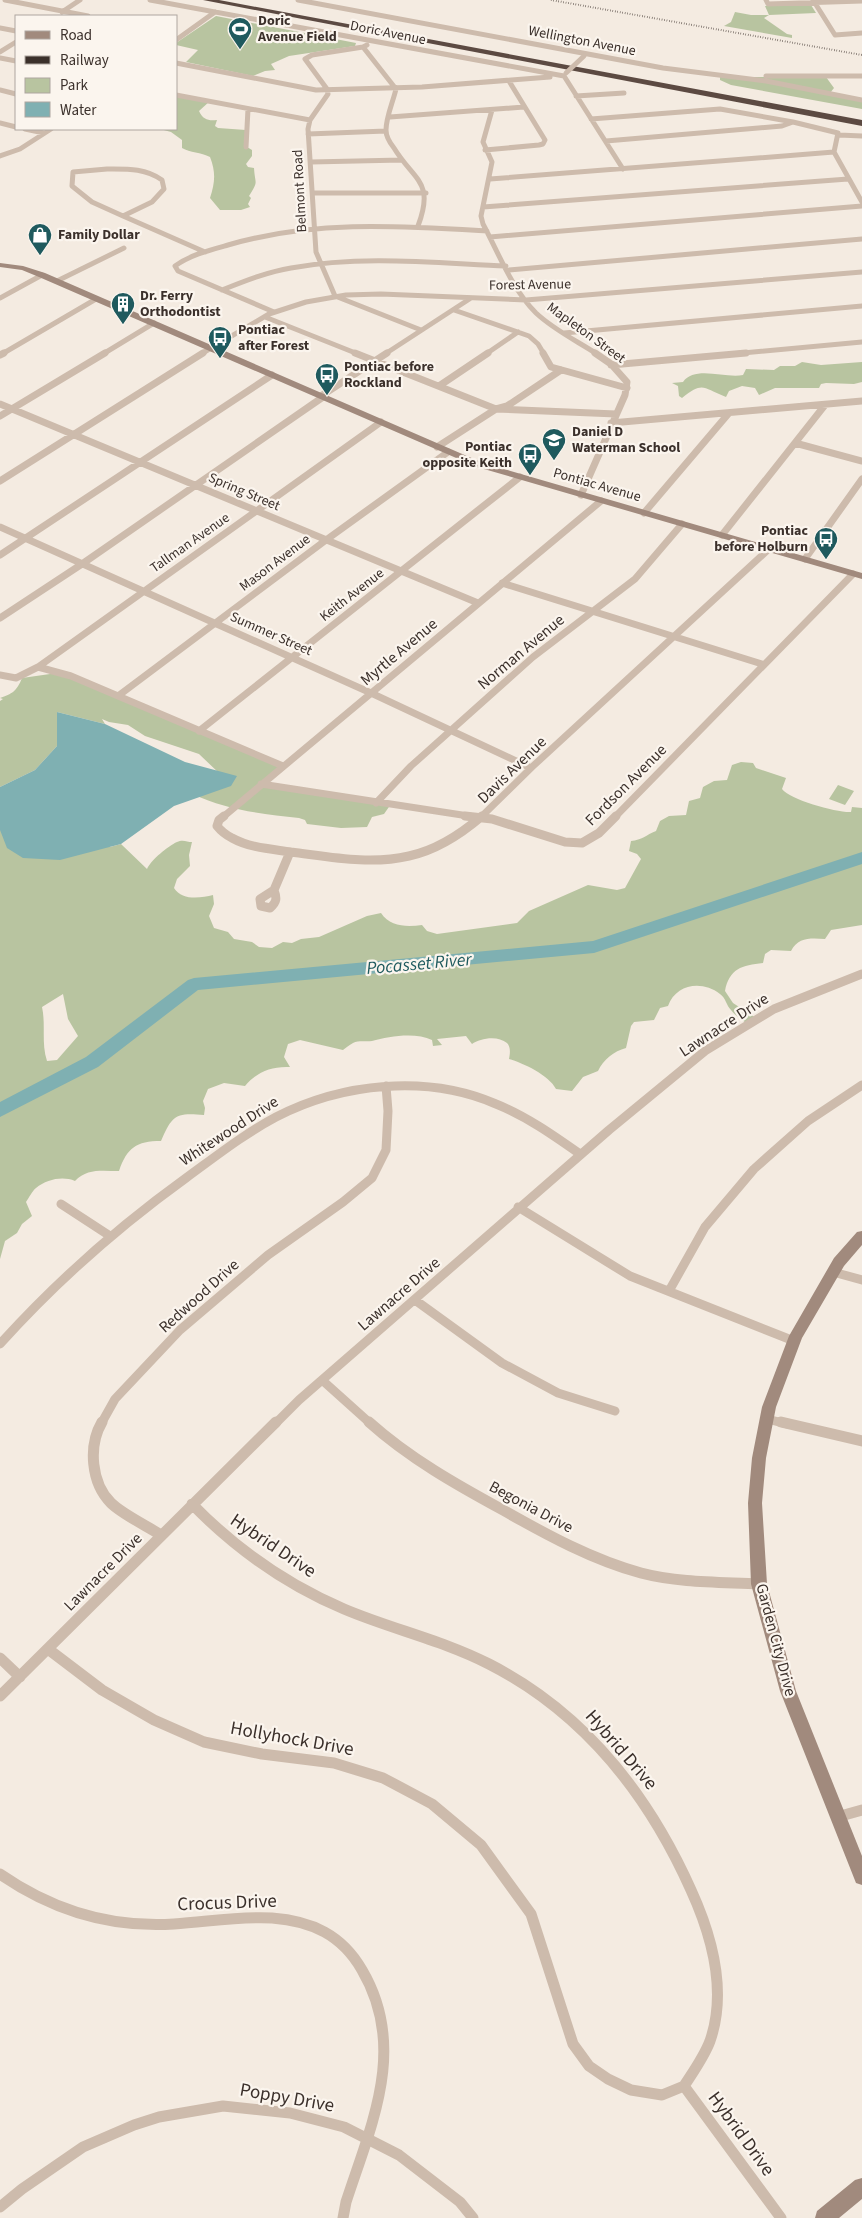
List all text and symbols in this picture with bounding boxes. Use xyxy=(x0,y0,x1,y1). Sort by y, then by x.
place label: Doric Avenue Field xyxy=(257,11,337,47)
legend xyxy=(15,15,178,130)
sports icon: Doric Avenue Field xyxy=(227,16,253,50)
street label: Doric Avenue xyxy=(348,16,428,50)
street label: Wellington Avenue xyxy=(527,21,637,61)
text: Road xyxy=(60,25,92,46)
text: Railway xyxy=(60,50,109,71)
text: Park xyxy=(60,75,89,96)
text: Water xyxy=(60,100,97,121)
street label: Belmont Road xyxy=(288,149,312,233)
shop icon: Family Dollar xyxy=(27,222,53,256)
place label: Family Dollar xyxy=(58,225,140,245)
street label: Forest Avenue xyxy=(489,274,571,296)
place label: Dr. Ferry Orthodontist xyxy=(140,286,221,322)
building icon: Dr. Ferry Orthodontist xyxy=(110,291,136,325)
street label: Mapleton Street xyxy=(542,298,630,369)
place label: Pontiac after Forest xyxy=(238,320,310,356)
bus stop icon: Pontiac after Forest xyxy=(207,325,233,359)
place label: Pontiac before Rockland xyxy=(344,357,434,393)
bus stop icon: Pontiac before Rockland xyxy=(314,362,340,396)
place label: Daniel D Waterman School xyxy=(572,422,680,458)
school or university icon: Daniel D Waterman School xyxy=(541,427,567,461)
place label: Pontiac opposite Keith xyxy=(422,437,512,473)
bus stop icon: Pontiac opposite Keith xyxy=(517,442,543,476)
street label: Pontiac Avenue xyxy=(551,463,643,507)
street label: Spring Street xyxy=(205,468,283,516)
street label: Tallman Avenue xyxy=(146,508,234,578)
place label: Pontiac before Holburn xyxy=(714,521,808,557)
bus stop icon: Pontiac before Holburn xyxy=(813,526,839,560)
street label: Mason Avenue xyxy=(235,530,315,596)
street label: Keith Avenue xyxy=(316,563,388,626)
street label: Summer Street xyxy=(227,607,315,661)
street label: Norman Avenue xyxy=(473,609,569,695)
street label: Myrtle Avenue xyxy=(356,613,442,691)
street label: Davis Avenue xyxy=(473,731,552,809)
street label: Fordson Avenue xyxy=(580,739,672,831)
water label: Pocasset River xyxy=(365,947,473,981)
street label: Lawnacre Drive xyxy=(675,988,773,1062)
street label: Whitewood Drive xyxy=(175,1091,283,1171)
street label: Lawnacre Drive xyxy=(353,1252,445,1336)
street label: Redwood Drive xyxy=(154,1254,244,1338)
street label: Begonia Drive xyxy=(485,1476,577,1538)
street label: Hybrid Drive xyxy=(225,1507,321,1585)
street label: Lawnacre Drive xyxy=(59,1528,147,1616)
street label: Garden City Drive xyxy=(750,1581,802,1699)
street label: Hybrid Drive xyxy=(578,1704,664,1796)
street label: Hollyhock Drive xyxy=(228,1715,356,1763)
street label: Crocus Drive xyxy=(177,1888,277,1918)
street label: Poppy Drive xyxy=(238,2076,336,2120)
street label: Hybrid Drive xyxy=(701,2086,781,2182)

